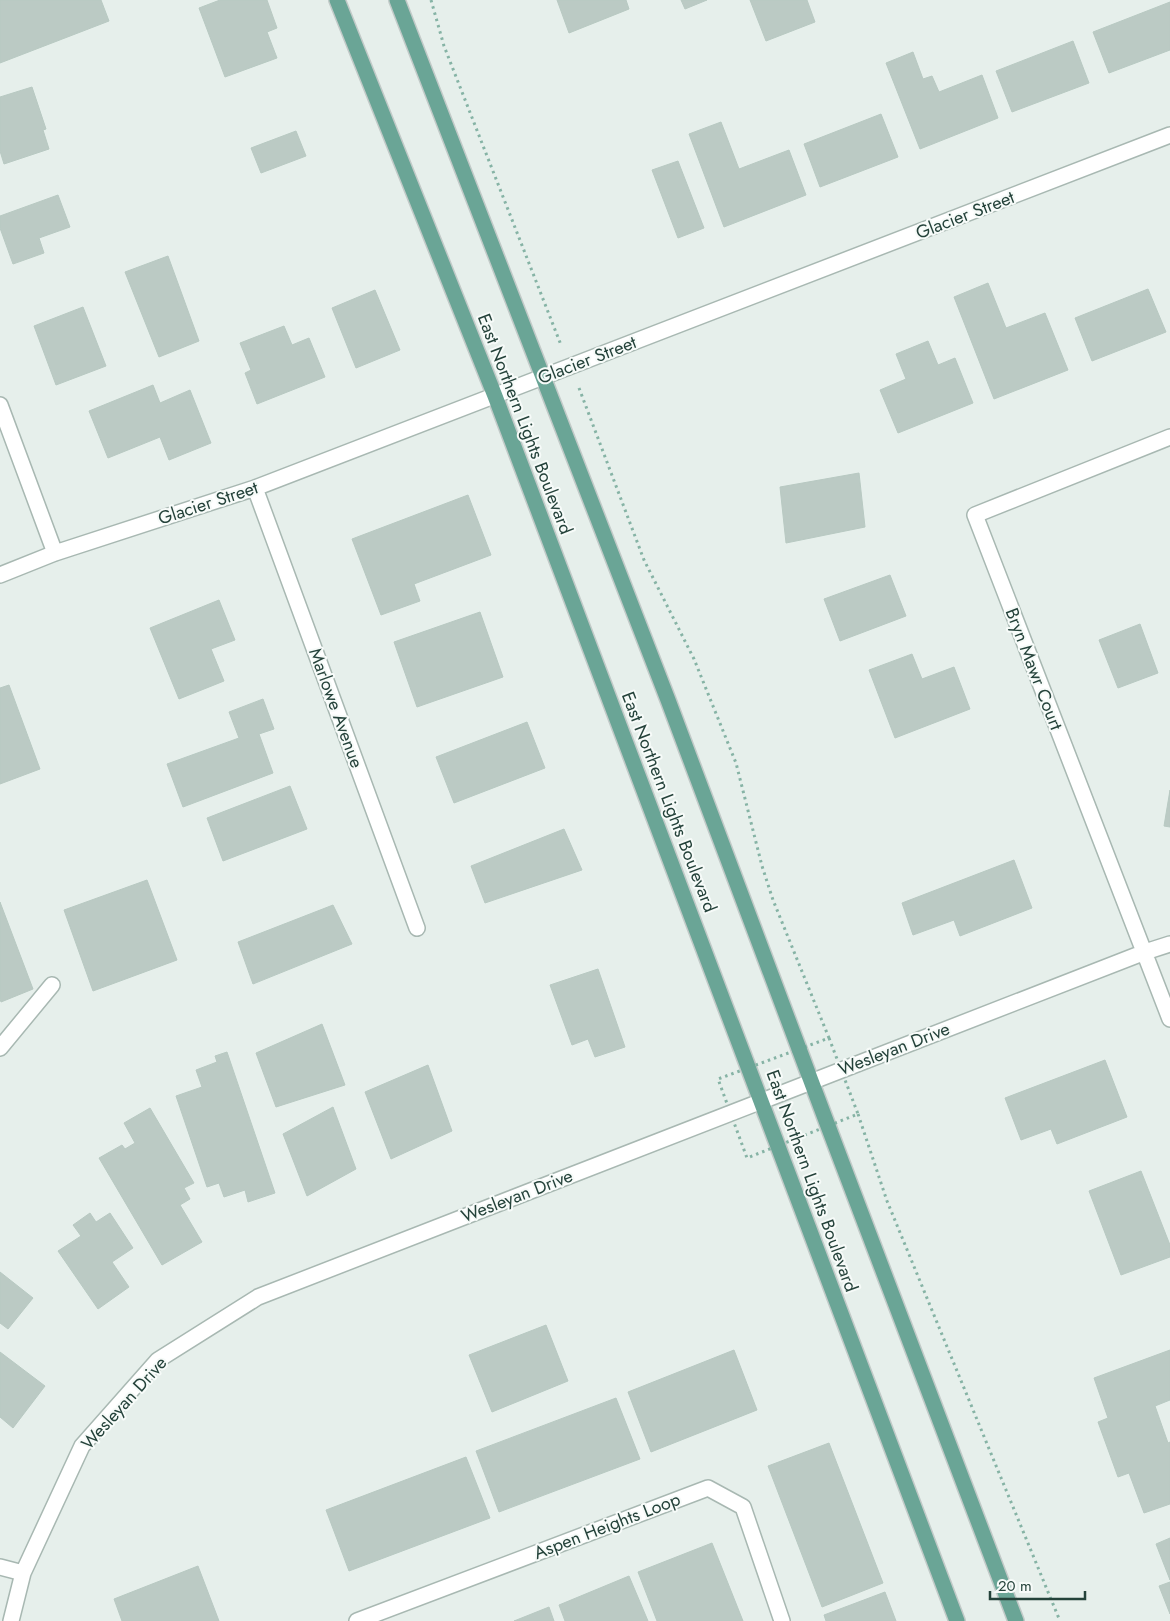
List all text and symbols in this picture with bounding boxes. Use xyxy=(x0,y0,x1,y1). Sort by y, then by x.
street label: Glacier Street xyxy=(912,184,1019,246)
street label: East Northern Lights Boulevard xyxy=(471,310,579,538)
street label: Glacier Street xyxy=(534,329,641,391)
street label: Glacier Street xyxy=(155,474,262,531)
street label: Bryn Mawr Court xyxy=(999,604,1069,734)
street label: Marlowe Avenue xyxy=(302,644,370,772)
street label: East Northern Lights Boulevard xyxy=(615,688,723,916)
street label: Wesleyan Drive xyxy=(834,1016,954,1082)
street label: East Northern Lights Boulevard xyxy=(760,1066,864,1296)
street label: Wesleyan Drive xyxy=(457,1163,577,1229)
street label: Wesleyan Drive xyxy=(75,1351,173,1455)
street label: Aspen Heights Loop xyxy=(530,1486,684,1566)
scale bar xyxy=(990,1568,1085,1600)
text: 20 m xyxy=(998,1575,1032,1597)

